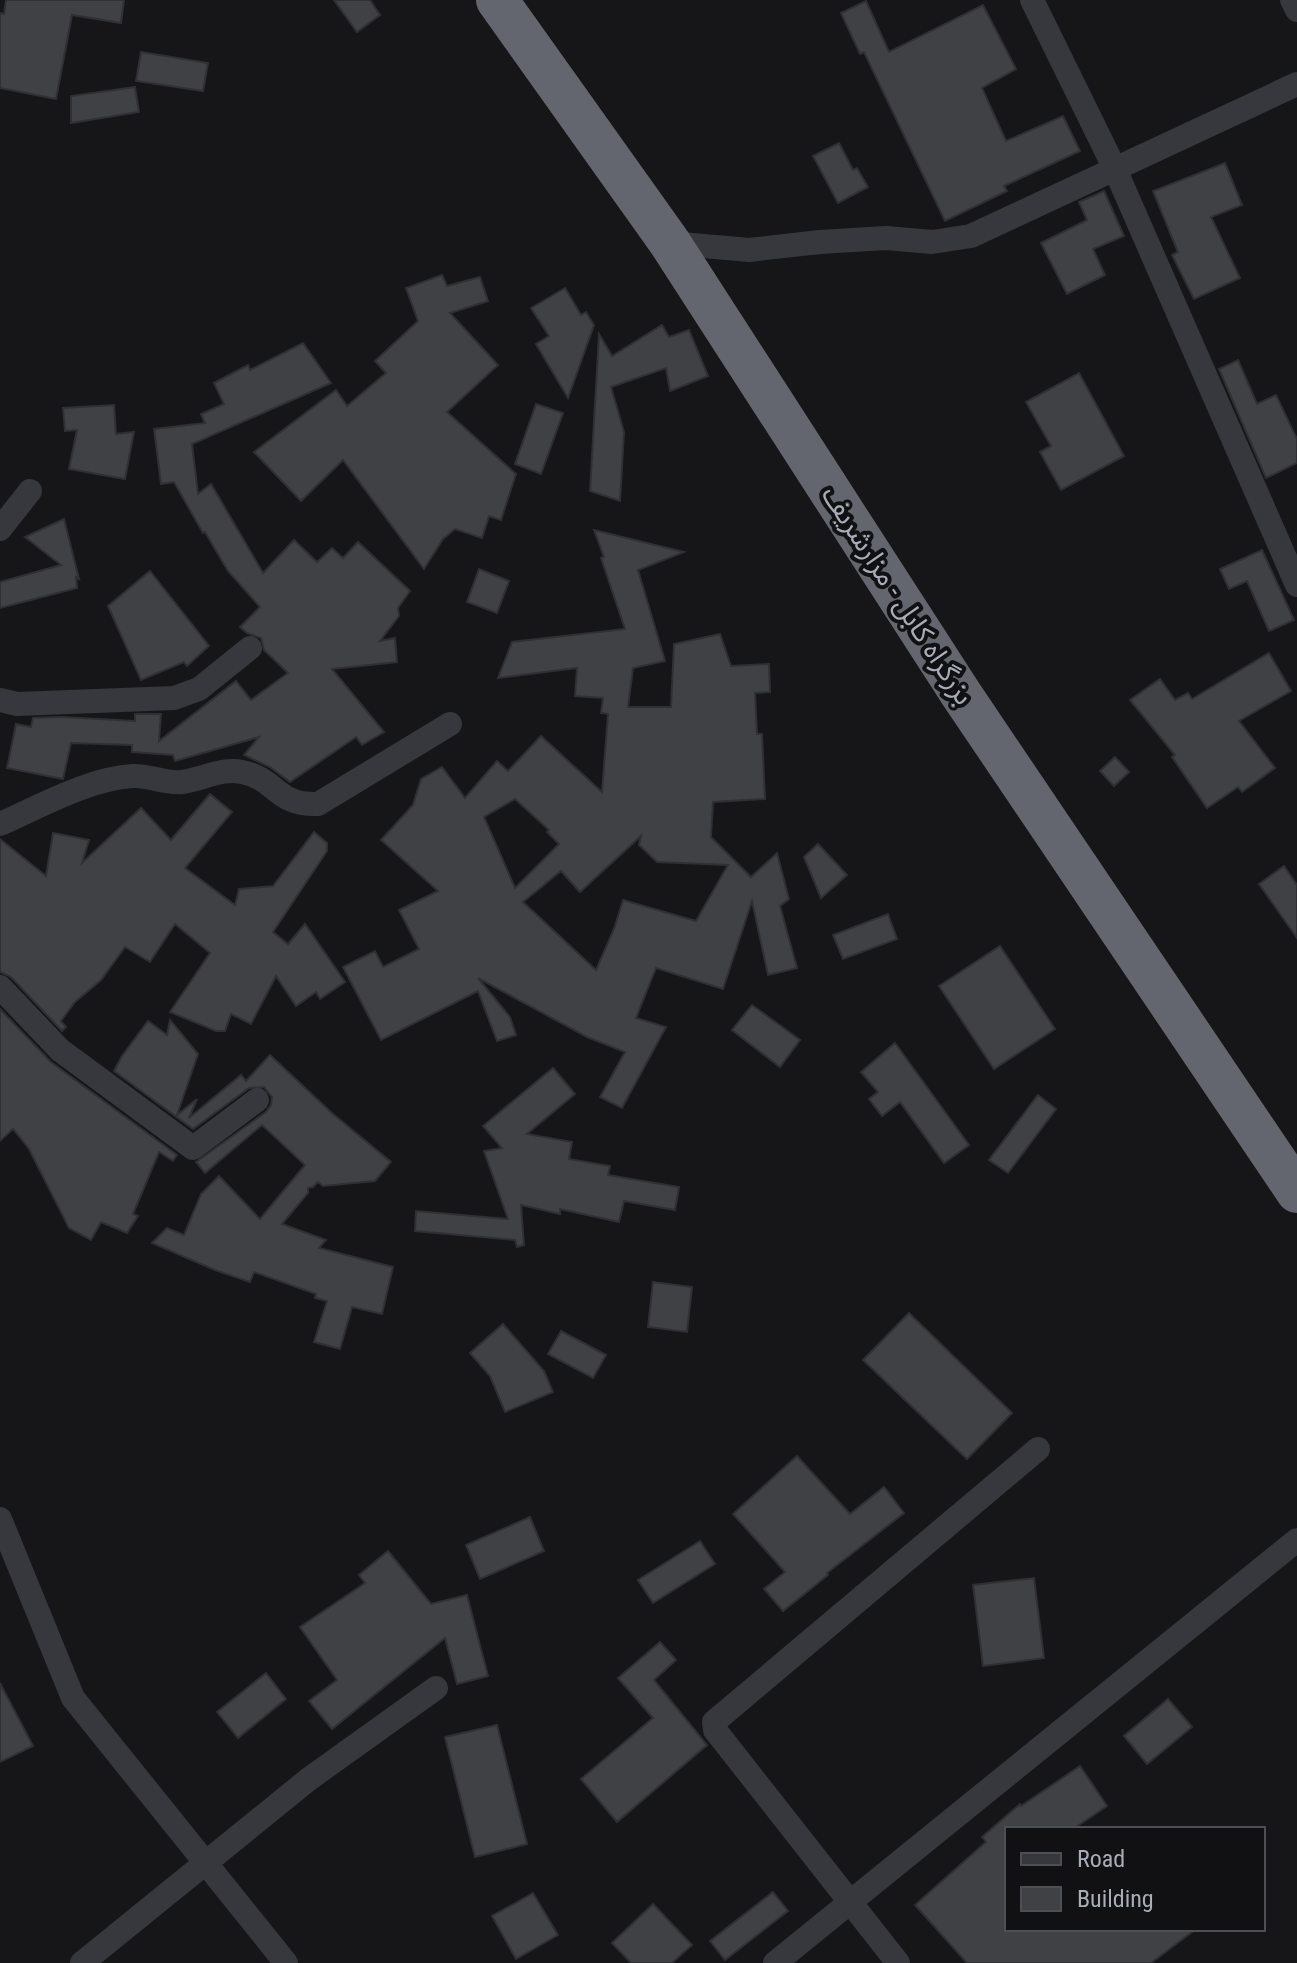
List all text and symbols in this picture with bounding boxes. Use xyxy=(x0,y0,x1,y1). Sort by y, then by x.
street label: بزرگراه کابل - مزارشریف xyxy=(815,479,981,711)
legend xyxy=(1005,1827,1265,1931)
text: Road xyxy=(1077,1845,1125,1873)
text: Building xyxy=(1077,1885,1154,1913)

